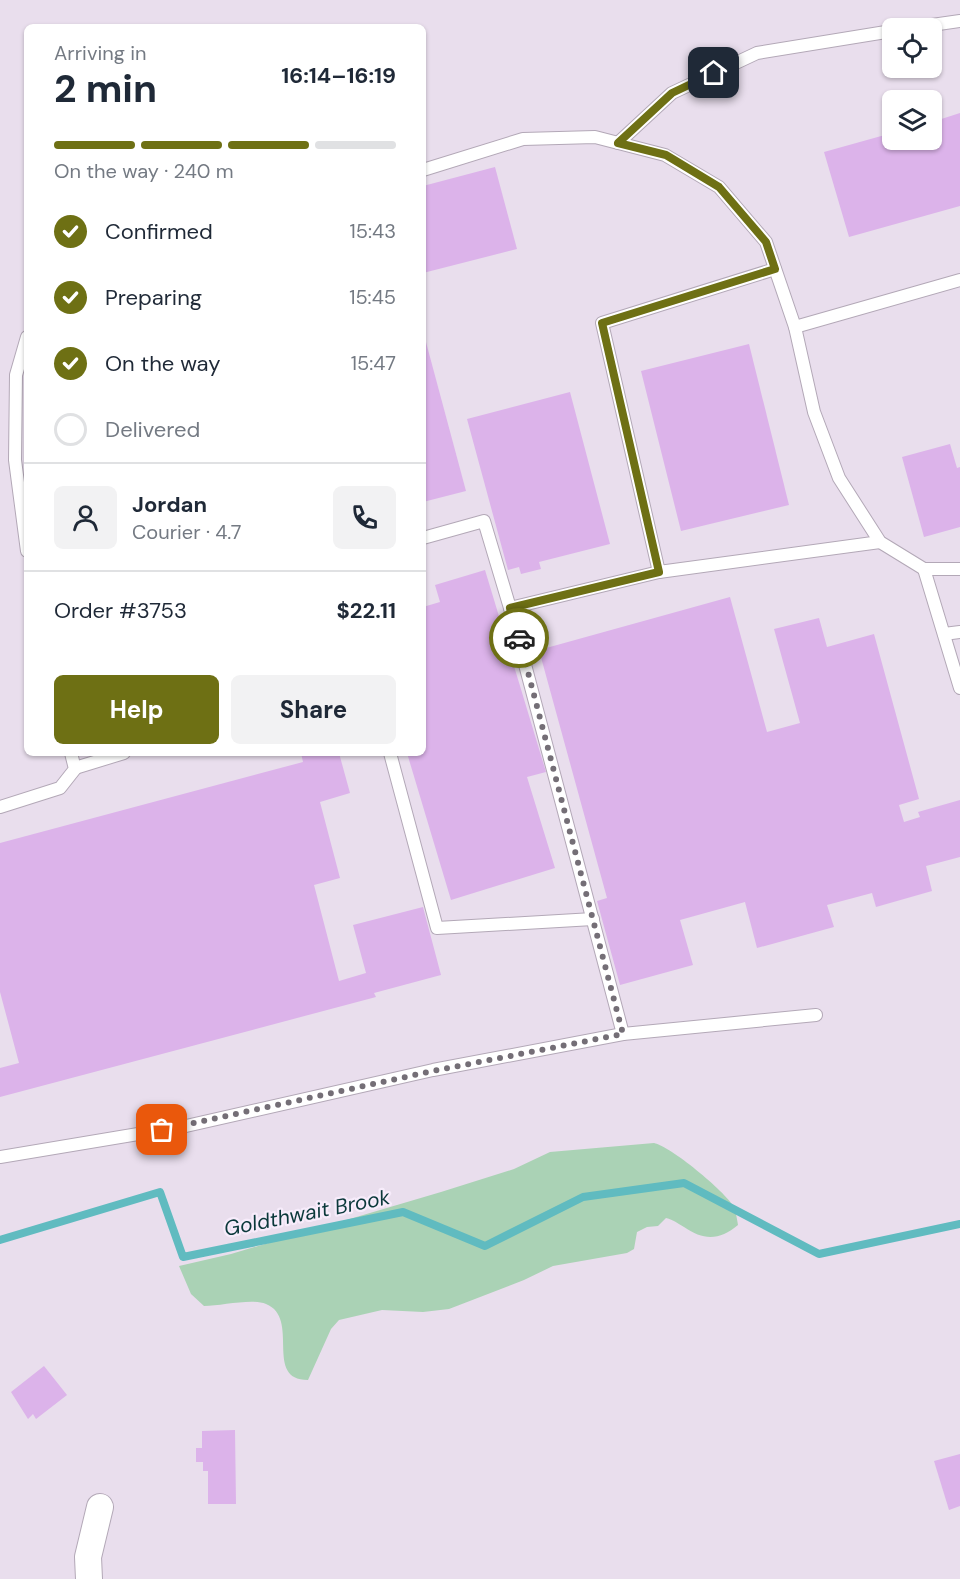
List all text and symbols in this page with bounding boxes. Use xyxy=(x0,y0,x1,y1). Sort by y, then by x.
map controls xyxy=(882,18,942,150)
button: locate xyxy=(882,18,942,78)
text: Arriving in xyxy=(54,40,146,66)
pin xyxy=(688,47,739,98)
icon: home xyxy=(697,56,730,89)
text: 16:14–16:19 xyxy=(281,61,396,90)
text: 2 min xyxy=(54,63,157,114)
button: layers xyxy=(882,90,942,150)
text: On the way · 240 m xyxy=(54,158,234,184)
icon: check xyxy=(54,215,87,248)
text: Confirmed xyxy=(105,217,213,246)
text: 15:43 xyxy=(350,218,396,244)
icon: check xyxy=(54,281,87,314)
text: Preparing xyxy=(105,283,202,312)
text: 15:45 xyxy=(349,284,396,310)
icon: check xyxy=(54,347,87,380)
text: On the way xyxy=(105,349,220,378)
text: 15:47 xyxy=(351,350,396,376)
text: Delivered xyxy=(105,415,200,444)
button: person xyxy=(54,486,117,549)
button: phone xyxy=(333,486,396,549)
text: Jordan xyxy=(132,490,207,519)
text: Courier · 4.7 xyxy=(132,519,241,545)
text: Order #3753 xyxy=(54,596,187,625)
text: $22.11 xyxy=(336,596,396,625)
courier xyxy=(489,608,549,668)
icon: car xyxy=(503,622,536,655)
button: Help xyxy=(54,675,219,744)
button: Share xyxy=(231,675,396,744)
pin xyxy=(136,1104,187,1155)
icon: bag xyxy=(145,1113,178,1146)
water label: Goldthwait Brook xyxy=(222,1183,393,1243)

